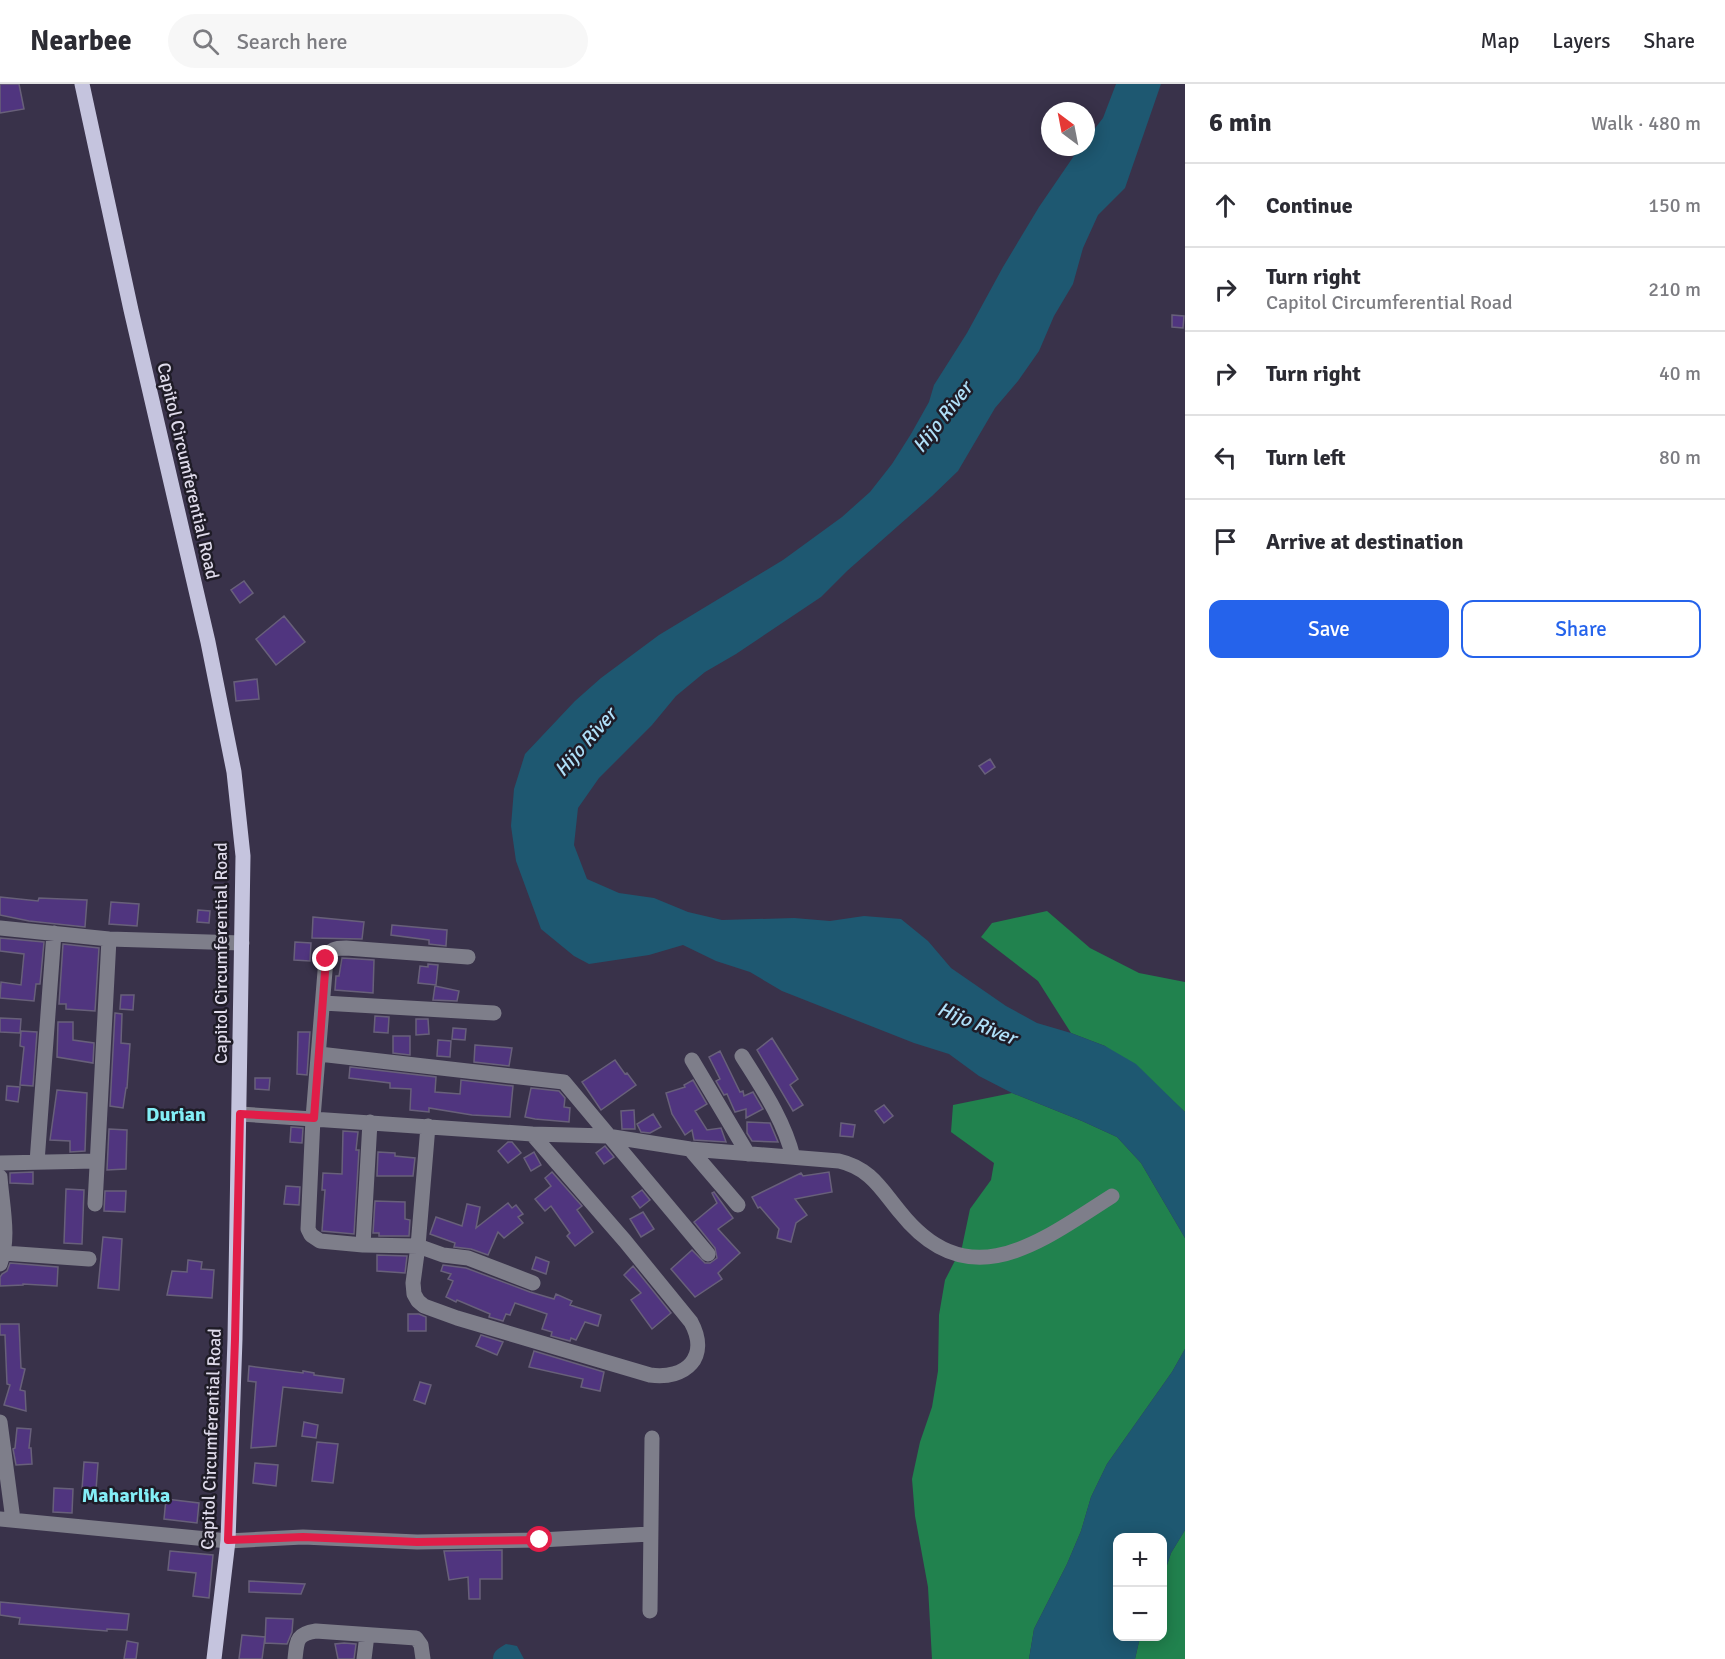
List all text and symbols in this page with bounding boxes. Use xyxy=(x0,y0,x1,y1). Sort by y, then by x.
search box xyxy=(168,14,588,68)
text: Nearbee xyxy=(30,24,132,58)
icon: search xyxy=(189,25,222,58)
text: Search here xyxy=(237,28,348,55)
text: Map xyxy=(1481,28,1519,54)
text: Layers xyxy=(1552,28,1610,54)
text: Share xyxy=(1643,28,1695,54)
north arrow xyxy=(1041,102,1095,156)
text: 6 min xyxy=(1209,107,1272,139)
text: Walk · 480 m xyxy=(1591,111,1701,136)
icon: ahead xyxy=(1209,189,1242,222)
text: Continue xyxy=(1266,192,1353,219)
text: 150 m xyxy=(1648,193,1701,218)
text: Turn right xyxy=(1266,263,1361,290)
icon: right xyxy=(1209,273,1242,306)
text: 210 m xyxy=(1648,277,1701,302)
text: Capitol Circumferential Road xyxy=(1266,290,1512,315)
icon: right xyxy=(1209,357,1242,390)
street label: Capitol Circumferential Road xyxy=(152,360,224,582)
text: Turn right xyxy=(1266,360,1361,387)
text: 40 m xyxy=(1659,361,1701,386)
water label: Hijo River xyxy=(907,375,979,458)
icon: left xyxy=(1209,441,1242,474)
text: Turn left xyxy=(1266,444,1346,471)
text: 80 m xyxy=(1659,445,1701,470)
icon: arrive xyxy=(1209,525,1242,558)
text: Arrive at destination xyxy=(1266,528,1463,555)
button: Save xyxy=(1209,600,1449,658)
button: Share xyxy=(1461,600,1701,658)
water label: Hijo River xyxy=(549,701,624,782)
street label: Capitol Circumferential Road xyxy=(210,842,232,1064)
route end xyxy=(312,945,338,971)
water label: Hijo River xyxy=(934,996,1022,1052)
district label: Durian xyxy=(146,1102,206,1127)
street label: Capitol Circumferential Road xyxy=(196,1328,226,1550)
district label: Maharlika xyxy=(82,1483,170,1508)
route start xyxy=(526,1526,552,1552)
map controls xyxy=(1113,1533,1167,1641)
button: + xyxy=(1113,1533,1167,1587)
button: − xyxy=(1113,1587,1167,1641)

